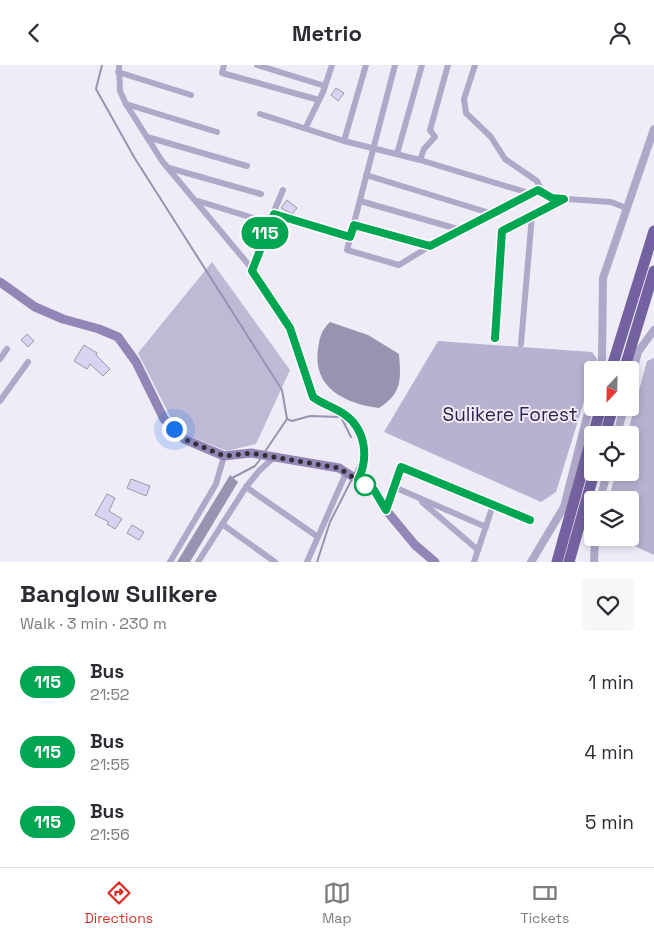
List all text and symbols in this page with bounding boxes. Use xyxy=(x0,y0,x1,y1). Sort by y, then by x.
icon: back xyxy=(20,19,48,47)
text: Metrio xyxy=(292,19,362,47)
icon: person xyxy=(606,19,634,47)
line badge: 115 xyxy=(236,217,294,249)
text: 115 xyxy=(251,221,279,244)
north arrow xyxy=(584,361,639,416)
map controls xyxy=(584,361,639,546)
park label: Sulikere Forest xyxy=(443,402,578,427)
your location xyxy=(162,417,187,442)
button: locate xyxy=(584,426,639,481)
unlabelled marker xyxy=(354,474,376,496)
button: layers xyxy=(584,491,639,546)
text: Banglow Sulikere xyxy=(20,578,218,609)
button: heart xyxy=(582,579,634,631)
text: Walk · 3 min · 230 m xyxy=(20,613,167,634)
text: Bus xyxy=(90,659,124,684)
text: 115 xyxy=(34,670,61,693)
text: 1 min xyxy=(589,670,634,695)
text: 21:52 xyxy=(90,684,130,705)
text: Bus xyxy=(90,729,124,754)
text: 115 xyxy=(34,740,61,763)
text: 4 min xyxy=(585,740,634,765)
text: 21:55 xyxy=(90,754,130,775)
text: Bus xyxy=(90,799,124,824)
text: 115 xyxy=(34,810,61,833)
text: 5 min xyxy=(585,810,634,835)
text: 21:56 xyxy=(90,824,130,845)
tab: Directions xyxy=(85,879,153,927)
tab: Map xyxy=(322,879,351,927)
tab: Tickets xyxy=(521,879,569,927)

